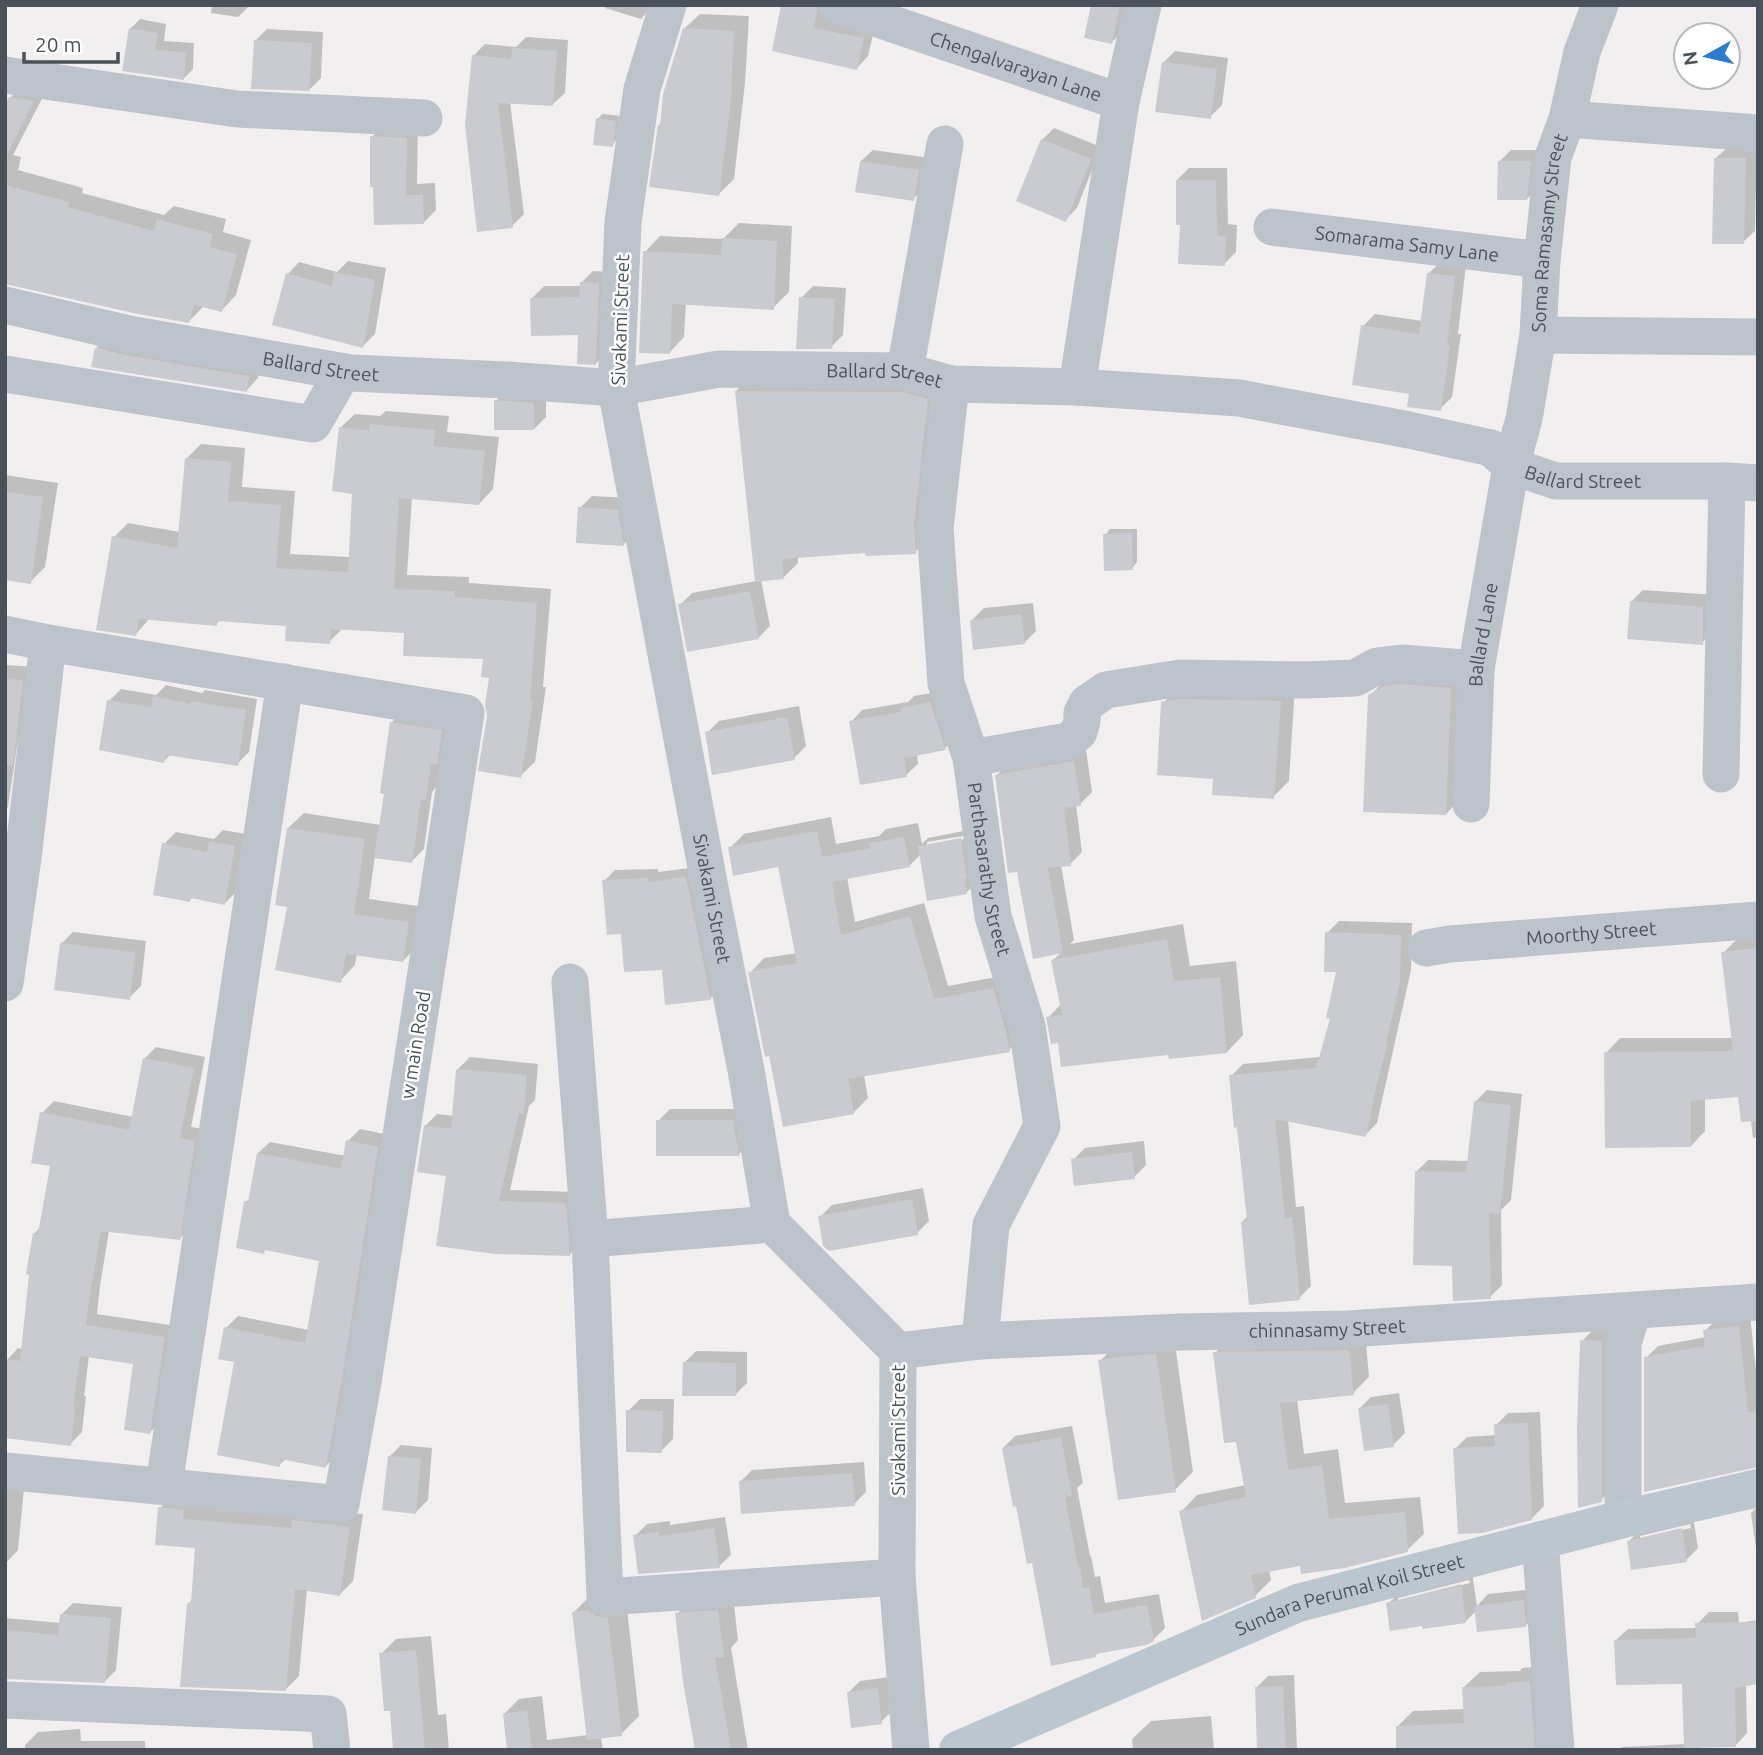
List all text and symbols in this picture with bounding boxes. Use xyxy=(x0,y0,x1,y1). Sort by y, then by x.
scale bar xyxy=(24,21,119,65)
north arrow xyxy=(1672,21,1742,91)
street label: Chengalvarayan Lane xyxy=(927,27,1105,106)
text: 20 m xyxy=(35,32,82,56)
text: N xyxy=(1678,50,1702,67)
street label: Soma Ramasamy Street xyxy=(1527,130,1572,333)
street label: Somarama Samy Lane xyxy=(1314,221,1500,266)
street label: Sivakami Street xyxy=(607,253,633,386)
street label: Ballard Street xyxy=(261,347,380,385)
street label: Ballard Street xyxy=(826,359,946,392)
street label: Ballard Street xyxy=(1522,460,1642,492)
street label: Ballard Lane xyxy=(1464,581,1502,687)
street label: Parthasarathy Street xyxy=(964,781,1016,959)
street label: Sivakami Street xyxy=(689,832,736,966)
street label: Moorthy Street xyxy=(1525,917,1658,949)
street label: w main Road xyxy=(396,990,434,1100)
street label: chinnasamy Street xyxy=(1249,1314,1407,1342)
street label: Sivakami Street xyxy=(887,1364,909,1496)
street label: Sundara Perumal Koil Street xyxy=(1232,1549,1467,1640)

